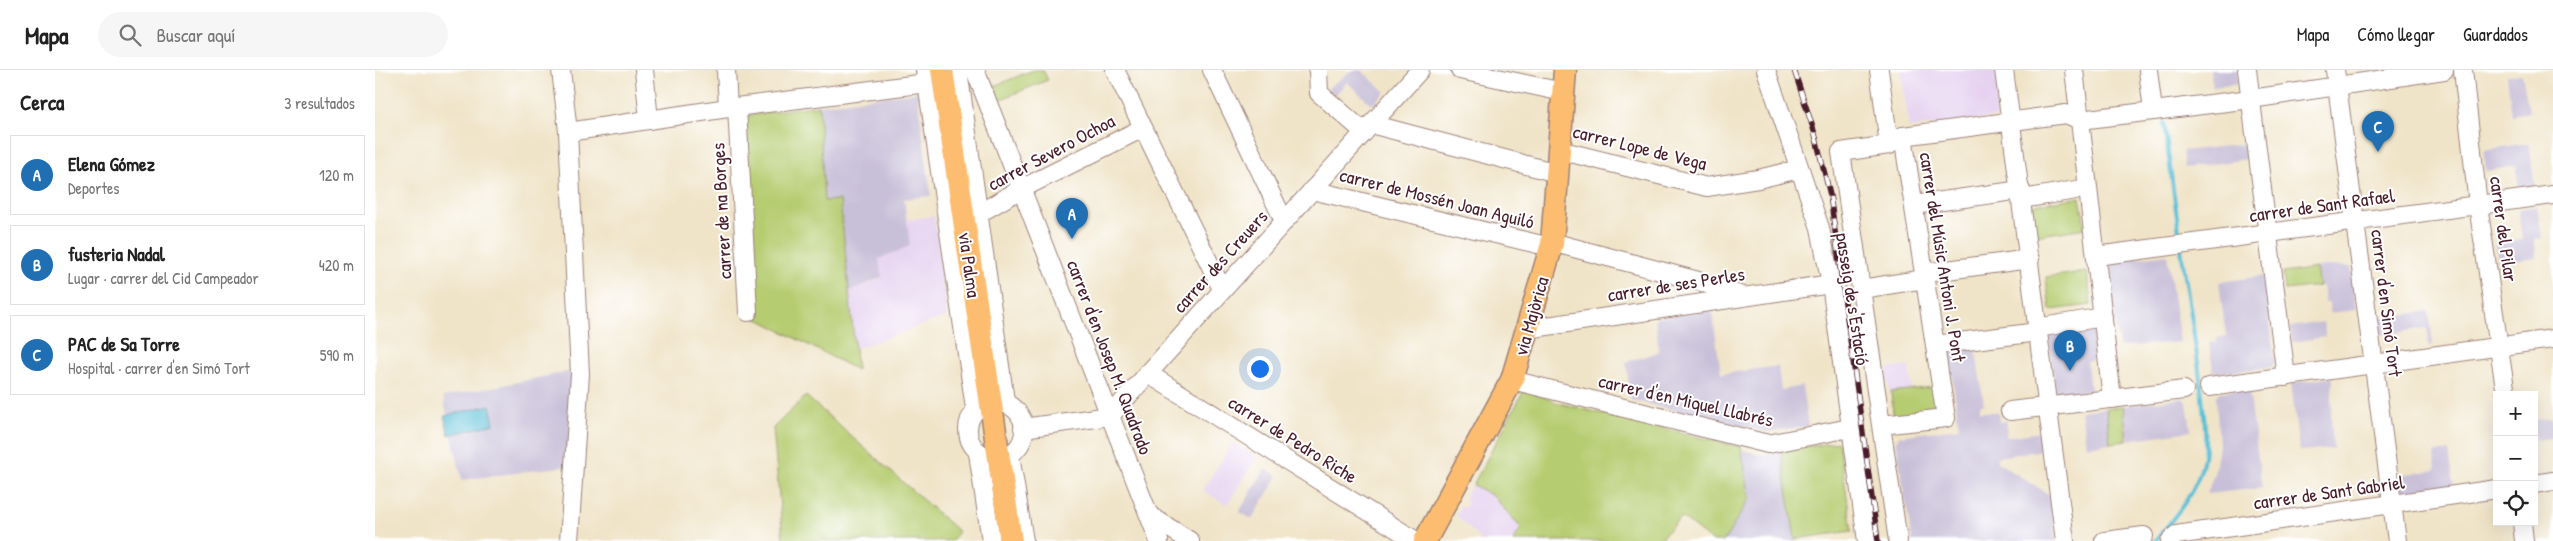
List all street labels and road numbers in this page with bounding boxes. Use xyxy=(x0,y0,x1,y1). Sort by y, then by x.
street label: carrer Severo Ochoa xyxy=(983,107,1120,196)
street label: carrer Lope de Vega xyxy=(1570,118,1710,176)
street label: carrer de na Borges xyxy=(704,142,738,280)
street label: carrer del Músic Antoni J. Pont xyxy=(1914,150,1972,364)
street label: carrer de Mossén Joan Aguiló xyxy=(1337,161,1537,235)
street label: carrer del Pilar xyxy=(2484,175,2524,284)
street label: carrer de Sant Rafael xyxy=(2248,182,2397,228)
street label: carrer des Creuers xyxy=(1167,204,1273,318)
street label: carrer d'en Simó Tort xyxy=(2365,228,2409,379)
street label: via Palma xyxy=(953,231,988,300)
street label: passeig de s'Estació xyxy=(1830,231,1876,367)
street label: carrer d'en Josep M. Quadrado xyxy=(1061,256,1159,458)
street label: carrer de ses Perles xyxy=(1606,260,1746,308)
street label: via Majòrica xyxy=(1507,273,1555,358)
street label: carrer d'en Miquel Llabrés xyxy=(1596,367,1776,433)
street label: carrer de Pedro Riche xyxy=(1224,389,1363,489)
street label: carrer de Sant Gabriel xyxy=(2252,468,2407,515)

